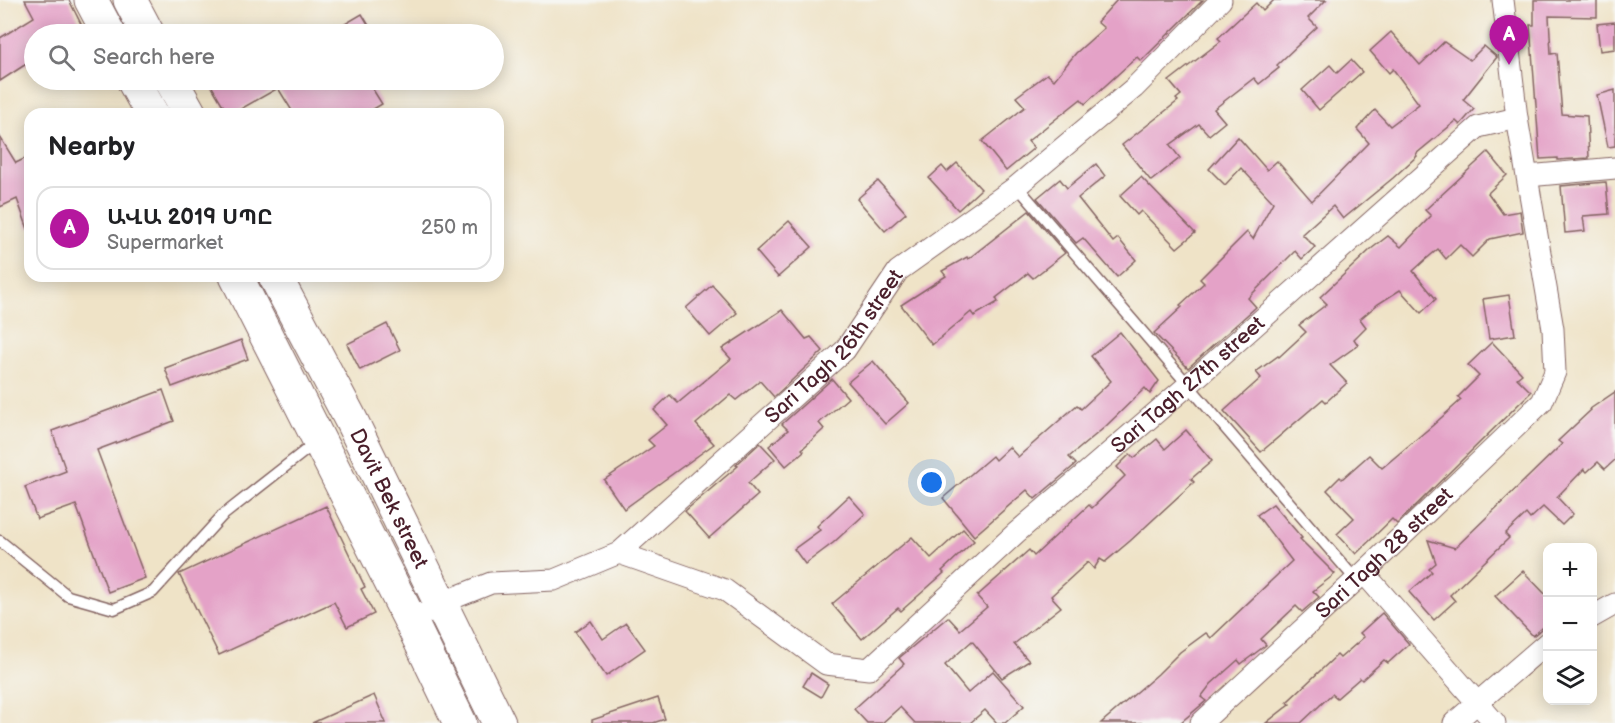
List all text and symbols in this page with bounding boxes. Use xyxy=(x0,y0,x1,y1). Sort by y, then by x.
pin: A xyxy=(1490,16,1528,65)
search box xyxy=(24,24,504,90)
icon: search xyxy=(45,41,78,74)
text: Search here xyxy=(93,44,215,71)
text: Nearby xyxy=(48,132,135,163)
text: ԱՎԱ 2019 ՍՊԸ xyxy=(107,204,273,231)
text: A xyxy=(63,216,76,240)
text: 250 m xyxy=(421,216,478,240)
text: Supermarket xyxy=(107,231,223,255)
street label: Sari Tagh 26th street xyxy=(759,264,908,429)
street label: Sari Tagh 27th street xyxy=(1106,310,1270,458)
street label: Davit Bek street xyxy=(345,424,434,573)
your location xyxy=(917,468,946,497)
street label: Sari Tagh 28 street xyxy=(1310,481,1458,624)
map controls xyxy=(1543,543,1597,705)
button: + xyxy=(1543,543,1597,597)
button: − xyxy=(1543,597,1597,651)
button: layers xyxy=(1543,651,1597,705)

